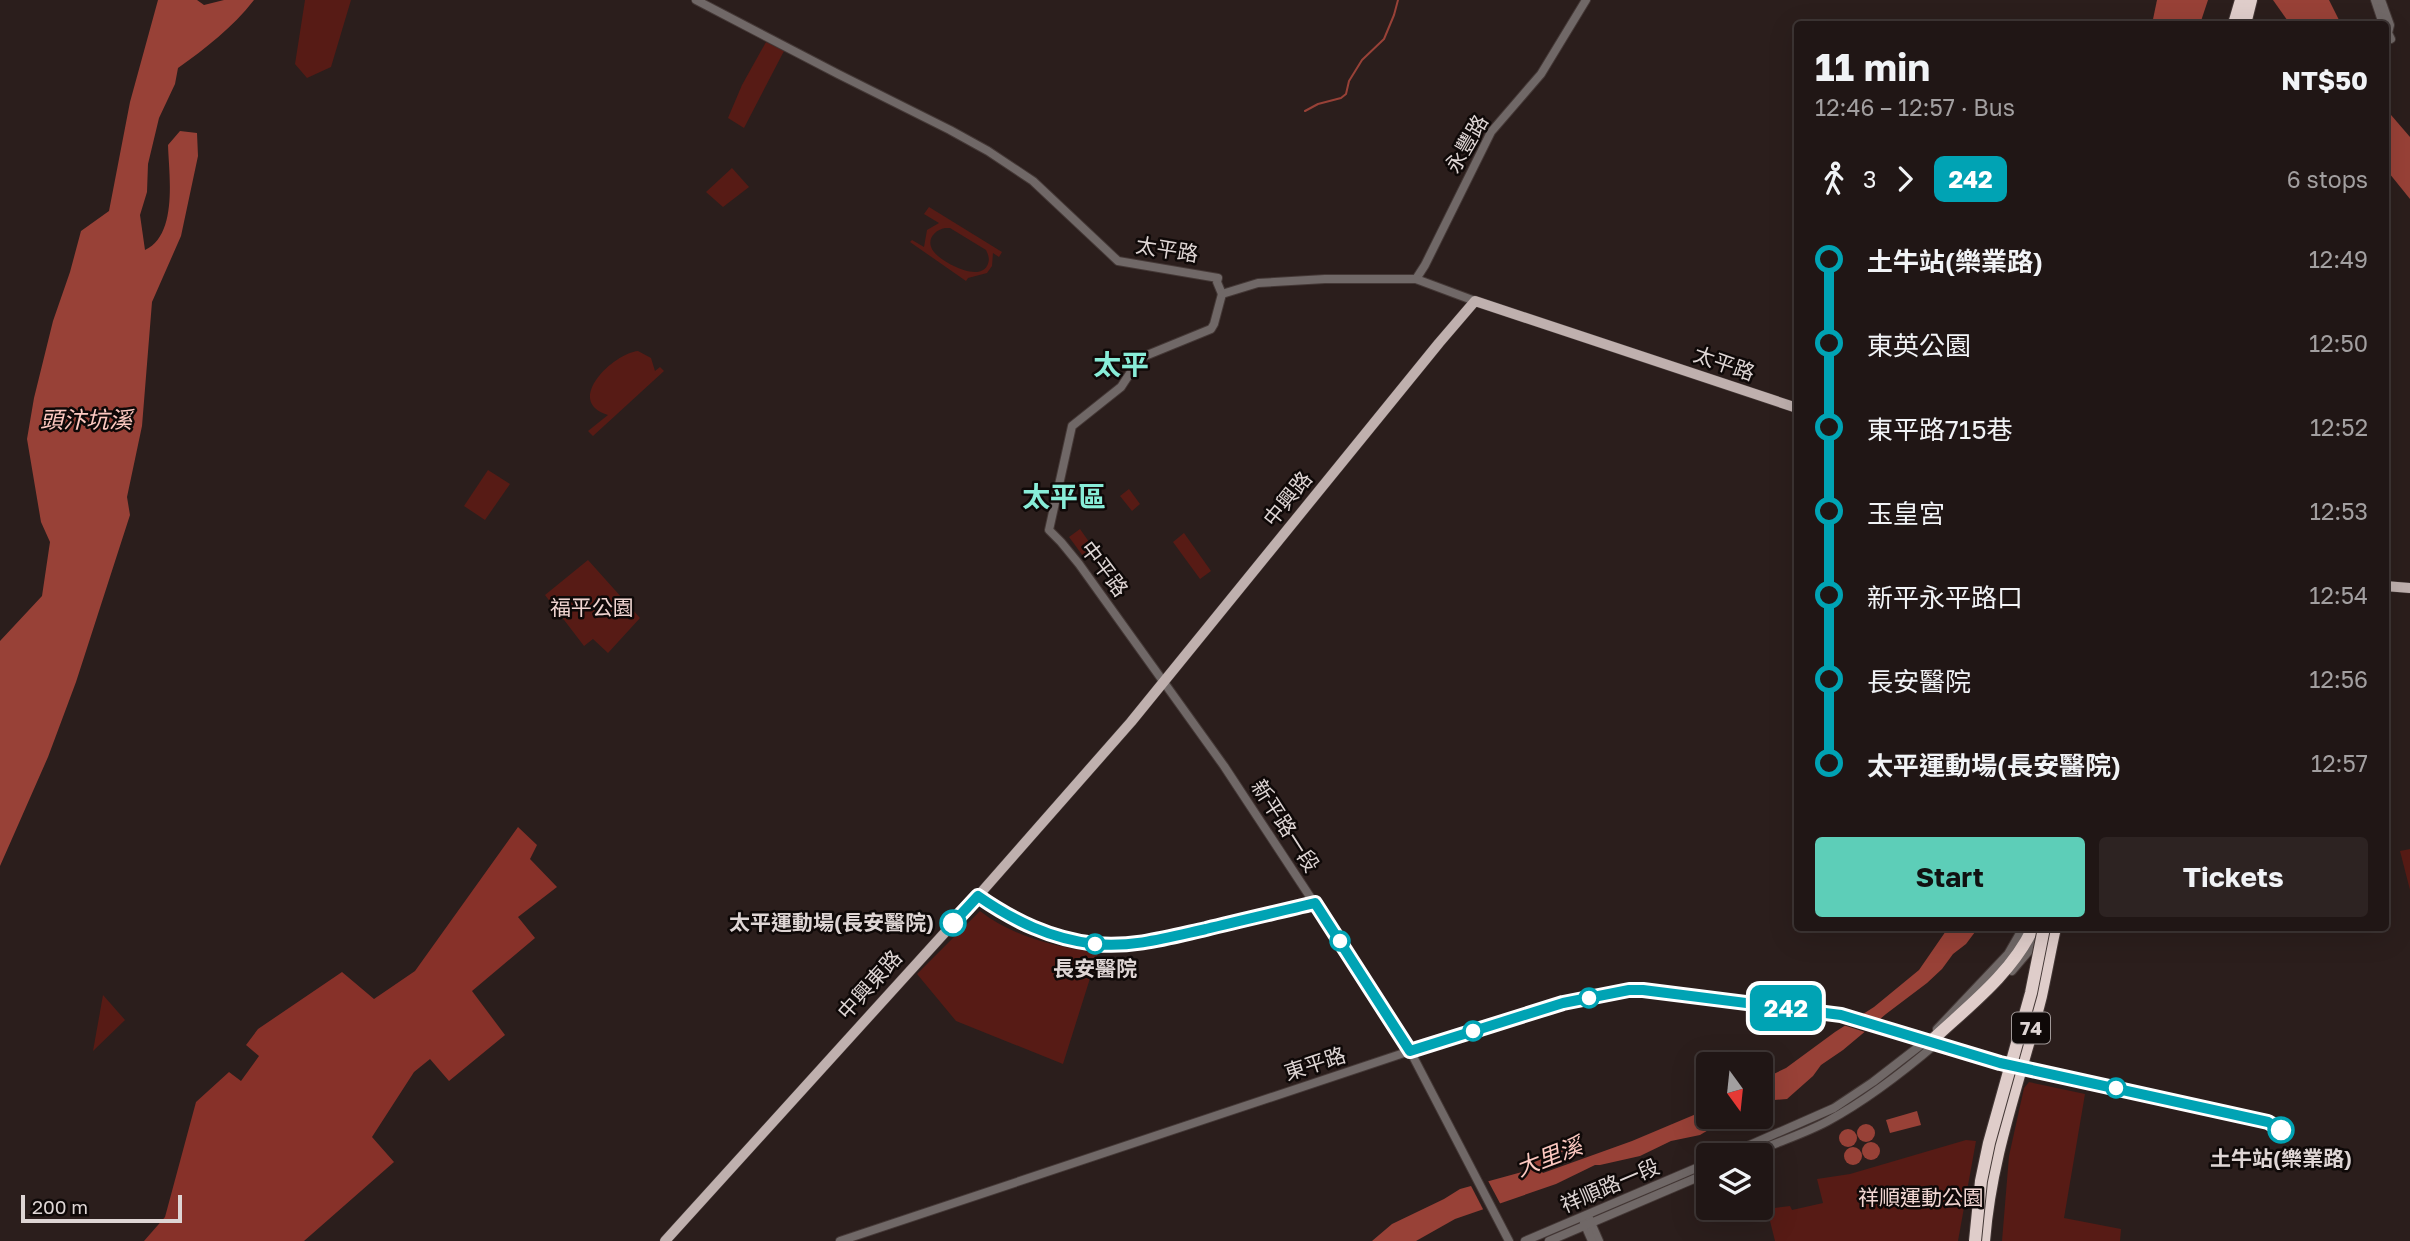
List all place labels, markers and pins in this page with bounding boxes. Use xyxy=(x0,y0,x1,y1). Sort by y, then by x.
place label: 太平運動場(長安醫院) xyxy=(729,909,934,935)
marker: 太平運動場(長安醫院) xyxy=(940,910,966,936)
unlabelled marker xyxy=(1330,931,1350,951)
marker: 長安醫院 xyxy=(1085,934,1105,954)
place label: 長安醫院 xyxy=(1053,955,1137,981)
unlabelled marker xyxy=(1579,988,1599,1008)
unlabelled marker xyxy=(1463,1021,1483,1041)
unlabelled marker xyxy=(2106,1078,2126,1098)
marker: 土牛站(樂業路) xyxy=(2268,1117,2294,1143)
place label: 土牛站(樂業路) xyxy=(2210,1145,2352,1171)

